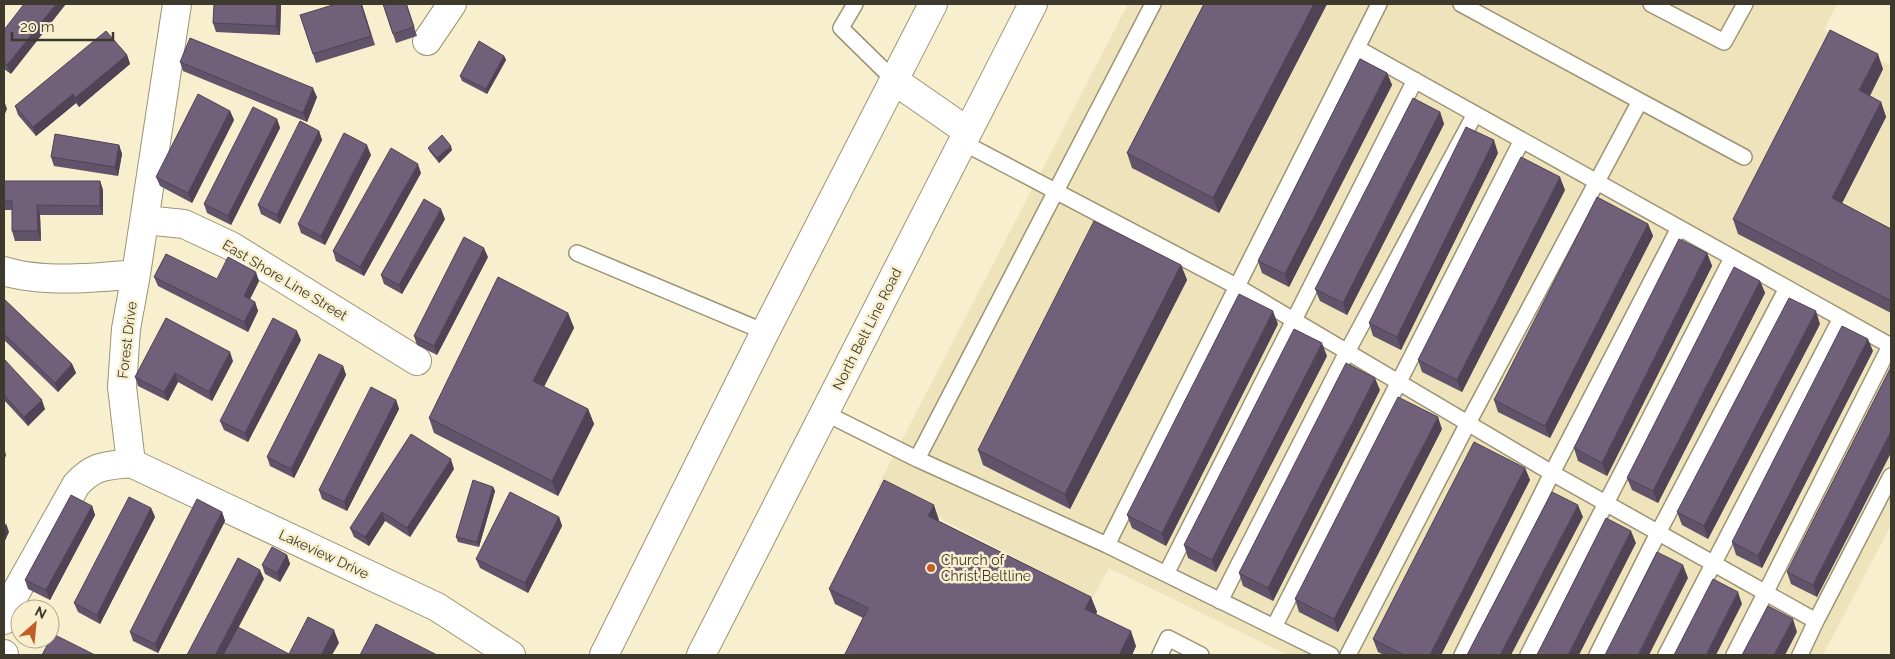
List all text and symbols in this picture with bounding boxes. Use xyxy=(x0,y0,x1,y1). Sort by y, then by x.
scale bar xyxy=(12,10,114,42)
text: 20 m xyxy=(20,18,55,36)
street label: East Shore Line Street xyxy=(220,236,350,324)
street label: North Belt Line Road xyxy=(829,265,905,393)
street label: Forest Drive xyxy=(114,301,140,379)
street label: Lakeview Drive xyxy=(276,526,372,582)
place label: Church of Christ Beltline xyxy=(941,552,1031,584)
marker: Church of Christ Beltline xyxy=(925,562,937,574)
north arrow xyxy=(10,599,60,649)
text: N xyxy=(33,603,49,622)

